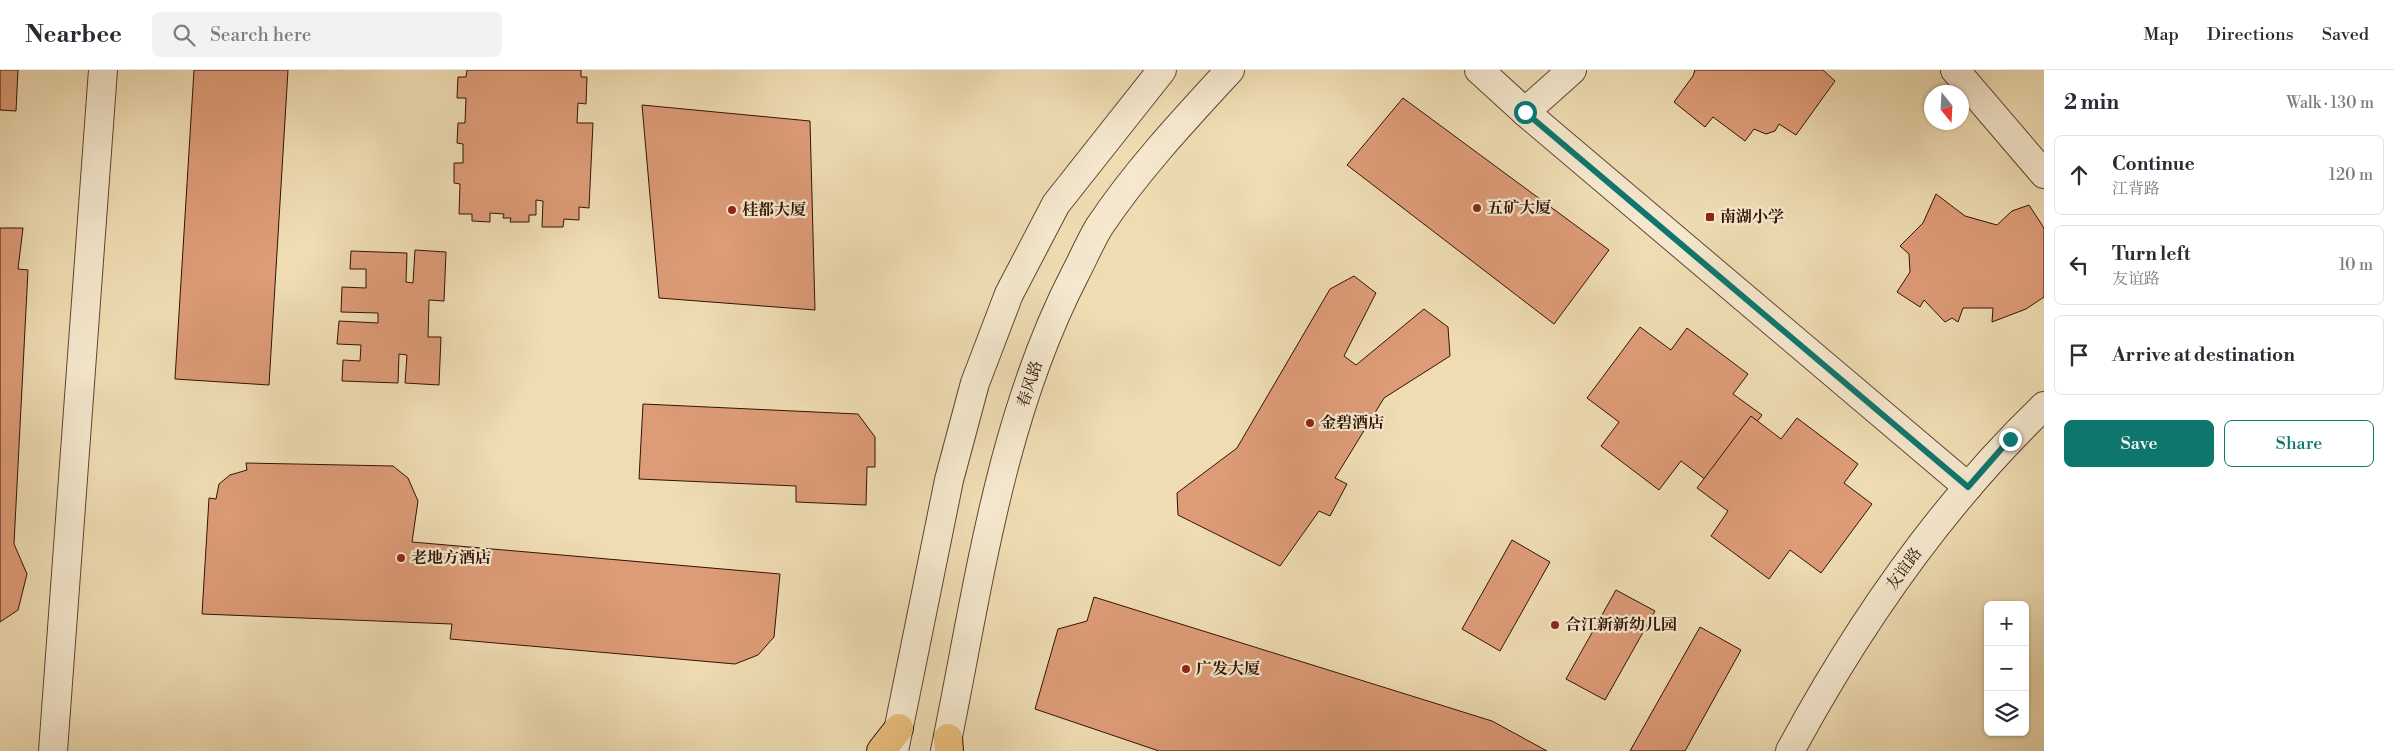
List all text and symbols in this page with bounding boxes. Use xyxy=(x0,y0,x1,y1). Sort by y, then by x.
search box xyxy=(152,12,502,57)
text: Nearbee xyxy=(25,20,122,50)
icon: search xyxy=(170,21,198,49)
text: Search here xyxy=(210,23,311,47)
text: Map xyxy=(2143,23,2179,46)
text: Directions xyxy=(2207,23,2294,46)
text: Saved xyxy=(2322,23,2369,46)
north arrow xyxy=(1924,85,1969,130)
text: 2 min xyxy=(2064,90,2119,116)
text: Walk · 130 m xyxy=(2286,93,2374,113)
route start xyxy=(1514,101,1537,124)
text: Continue xyxy=(2112,152,2195,176)
icon: ahead xyxy=(2065,161,2093,189)
text: 120 m xyxy=(2329,165,2373,185)
text: 江背路 xyxy=(2112,179,2160,199)
place label: 五矿大厦 xyxy=(1487,198,1551,218)
place label: 桂都大厦 xyxy=(742,200,806,220)
marker: 五矿大厦 xyxy=(1471,202,1483,214)
marker: 桂都大厦 xyxy=(726,204,738,216)
place label: 南湖小学 xyxy=(1720,207,1784,227)
marker: 南湖小学 xyxy=(1704,211,1716,223)
text: Turn left xyxy=(2112,242,2191,266)
icon: left xyxy=(2065,251,2093,279)
text: 10 m xyxy=(2339,255,2373,275)
text: 友谊路 xyxy=(2112,269,2160,289)
icon: arrive xyxy=(2065,341,2093,369)
text: Arrive at destination xyxy=(2112,343,2295,367)
street label: 春风路 xyxy=(1013,358,1047,410)
place label: 金碧酒店 xyxy=(1320,413,1384,433)
marker: 金碧酒店 xyxy=(1304,417,1316,429)
button: Save xyxy=(2064,420,2214,467)
button: Share xyxy=(2224,420,2374,467)
route end xyxy=(1999,428,2022,451)
street label: 友谊路 xyxy=(1882,544,1926,594)
place label: 老地方酒店 xyxy=(411,548,491,568)
marker: 老地方酒店 xyxy=(395,552,407,564)
map controls xyxy=(1984,601,2029,736)
button: + xyxy=(1984,601,2029,646)
place label: 合江新新幼儿园 xyxy=(1565,615,1677,635)
marker: 合江新新幼儿园 xyxy=(1549,619,1561,631)
button: − xyxy=(1984,646,2029,691)
place label: 广发大厦 xyxy=(1196,659,1260,679)
marker: 广发大厦 xyxy=(1180,663,1192,675)
button: layers xyxy=(1984,691,2029,736)

